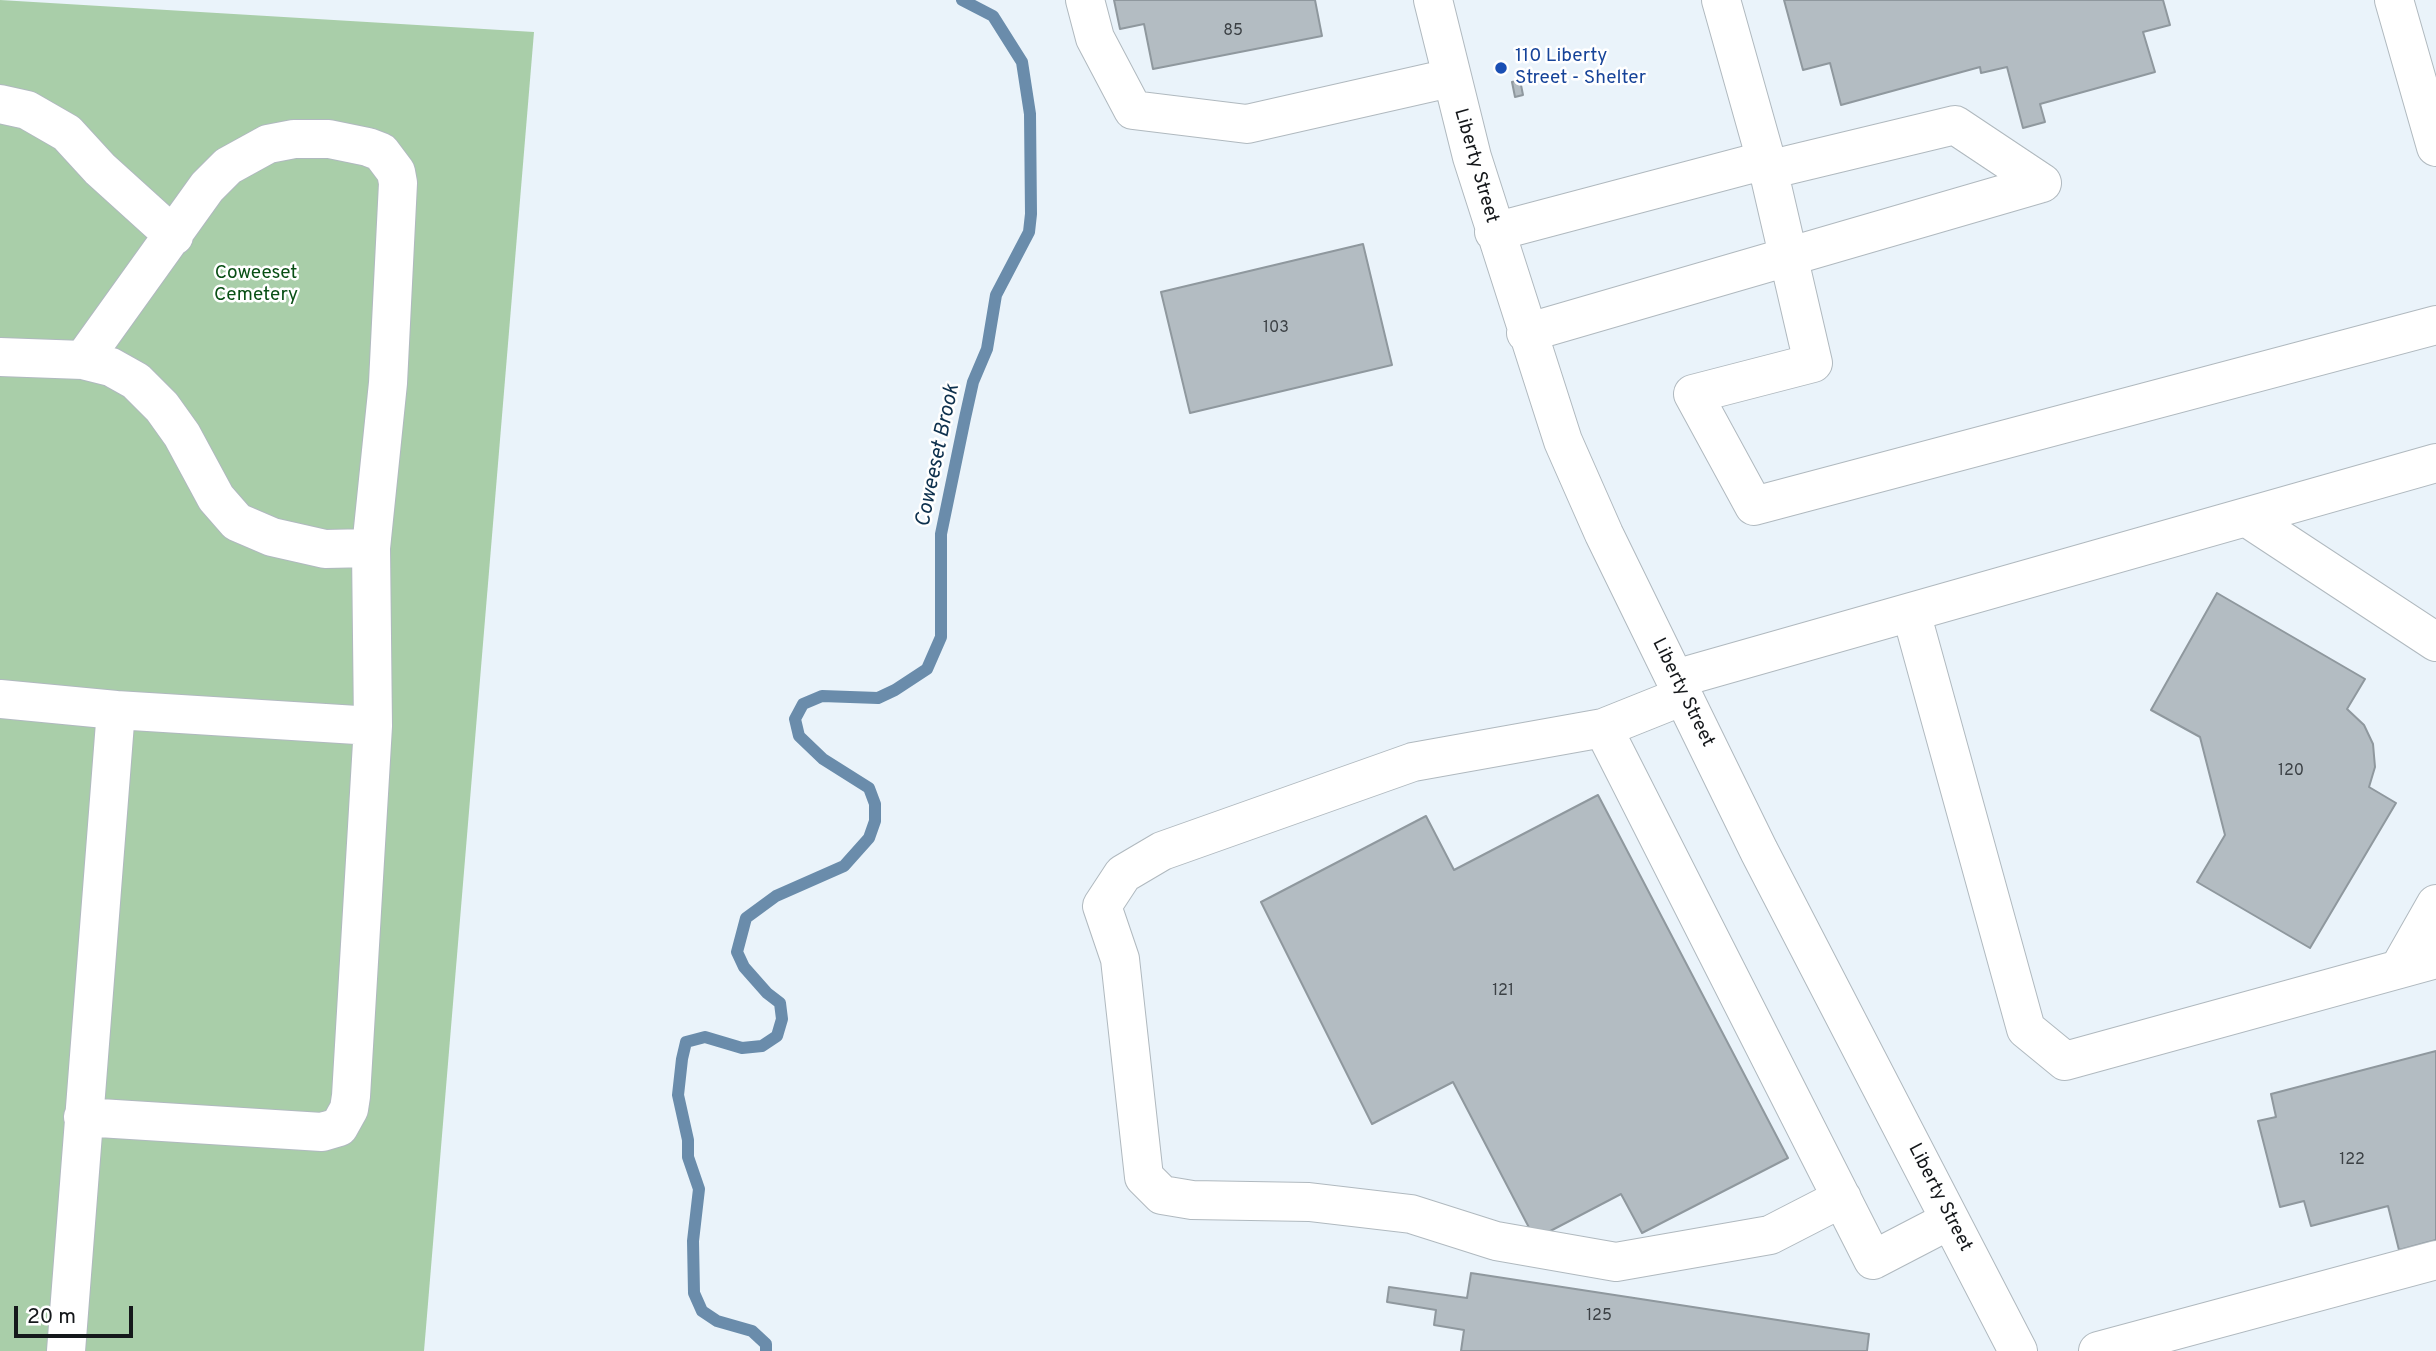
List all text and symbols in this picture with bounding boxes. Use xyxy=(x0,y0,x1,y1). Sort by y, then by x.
house number: 85 xyxy=(1223,22,1243,42)
place label: 110 Liberty Street - Shelter xyxy=(1515,46,1646,90)
marker: 110 Liberty Street - Shelter xyxy=(1493,60,1509,76)
street label: Liberty Street xyxy=(1448,106,1502,226)
park label: Coweeset Cemetery xyxy=(214,263,298,307)
house number: 103 xyxy=(1263,319,1289,339)
water label: Coweeset Brook xyxy=(912,382,966,530)
street label: Liberty Street xyxy=(1646,635,1718,751)
house number: 120 xyxy=(2278,762,2304,782)
house number: 121 xyxy=(1492,982,1514,1002)
street label: Liberty Street xyxy=(1902,1140,1976,1256)
house number: 122 xyxy=(2339,1151,2365,1171)
scale bar xyxy=(18,1292,136,1336)
text: 20 m xyxy=(27,1304,76,1331)
house number: 125 xyxy=(1586,1307,1612,1327)

